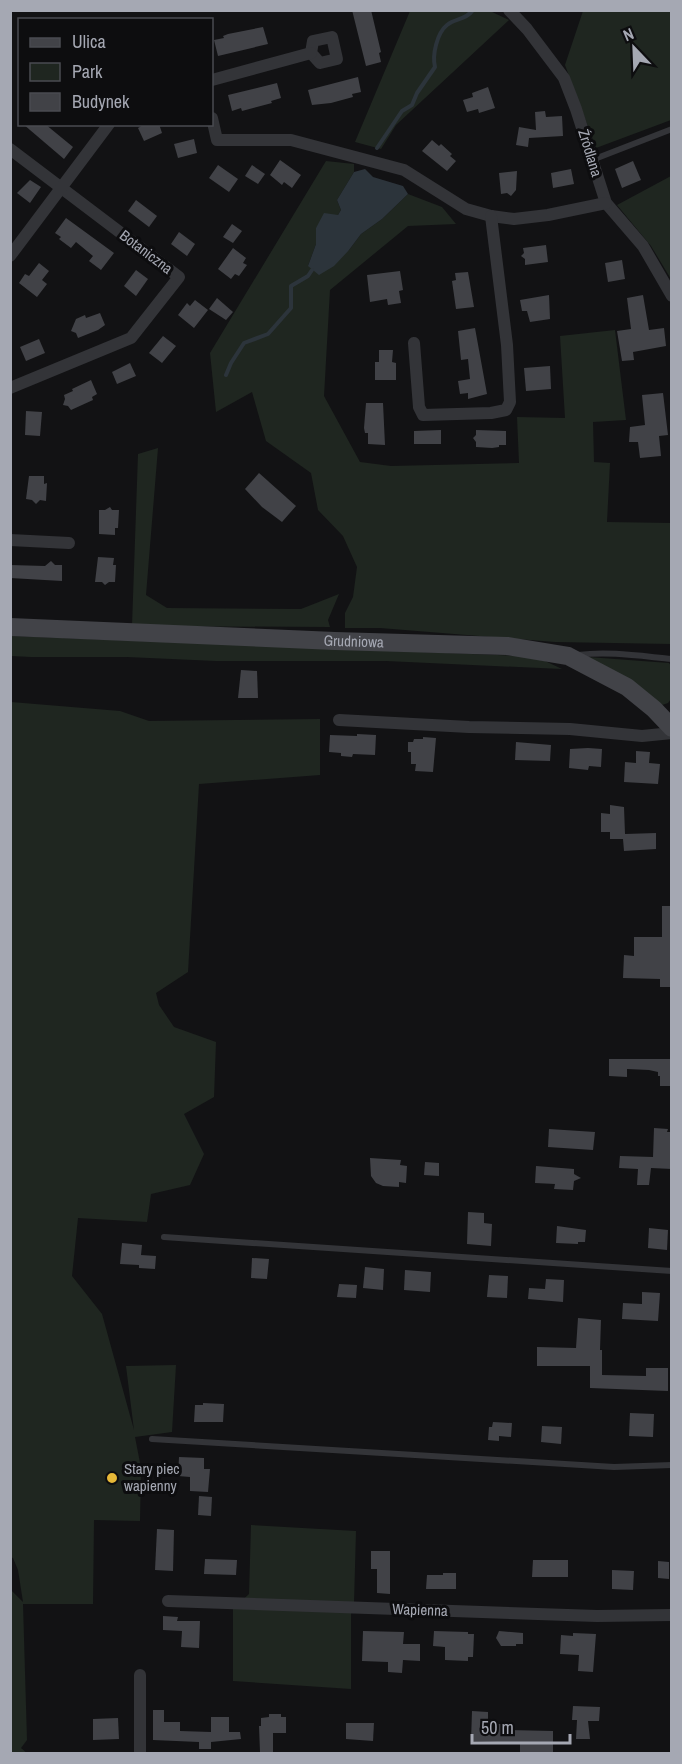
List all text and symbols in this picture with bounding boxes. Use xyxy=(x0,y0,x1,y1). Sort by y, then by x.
legend xyxy=(18,18,213,126)
north arrow xyxy=(604,18,664,78)
text: N xyxy=(619,22,637,46)
text: Ulica xyxy=(72,29,106,54)
text: Park xyxy=(72,59,103,84)
text: Budynek xyxy=(72,89,130,114)
street label: Źródlana xyxy=(573,127,608,179)
street label: Botaniczna xyxy=(115,225,177,279)
street label: Grudniowa xyxy=(323,630,384,652)
place label: Stary piec wapienny xyxy=(124,1458,179,1496)
marker: Stary piec wapienny xyxy=(105,1471,119,1485)
street label: Wapienna xyxy=(392,1598,448,1621)
scale bar xyxy=(472,1707,570,1745)
text: 50 m xyxy=(481,1715,514,1740)

